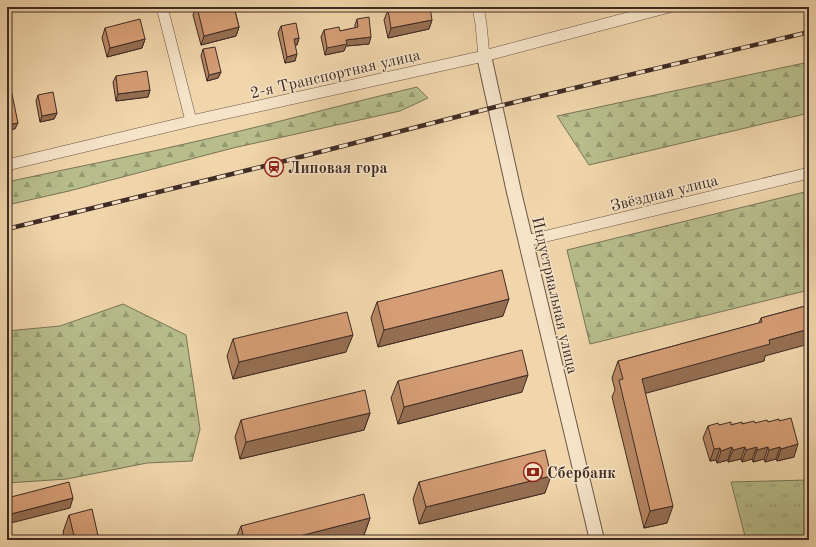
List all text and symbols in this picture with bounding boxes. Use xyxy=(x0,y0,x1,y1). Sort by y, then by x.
street label: 2-я Транспортная улица xyxy=(249,48,422,102)
station icon: Липовая гора xyxy=(263,156,285,178)
place label: Липовая гора xyxy=(288,161,388,177)
street label: Звёздная улица xyxy=(609,173,720,215)
street label: Индустриальная улица xyxy=(528,215,580,376)
bank icon: Сбербанк xyxy=(522,461,544,483)
place label: Сбербанк xyxy=(547,466,616,482)

